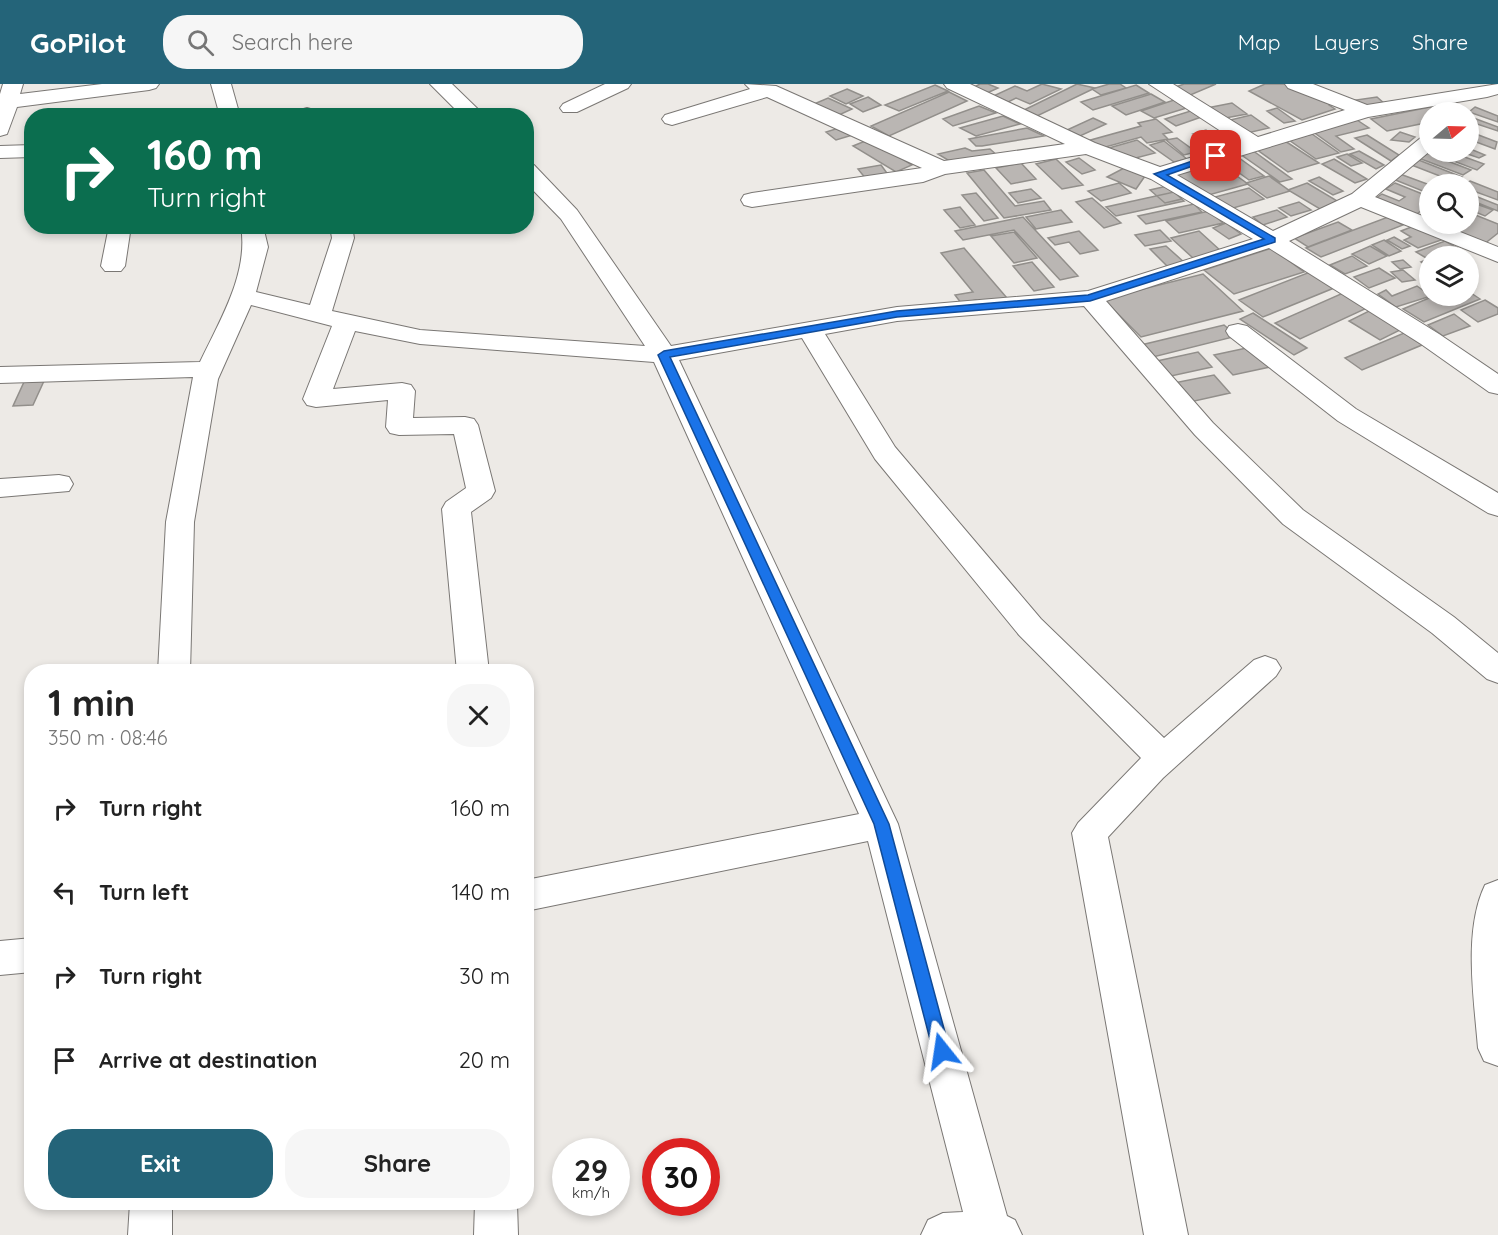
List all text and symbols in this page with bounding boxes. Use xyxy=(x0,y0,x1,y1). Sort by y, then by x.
search box xyxy=(163,15,583,69)
text: GoPilot xyxy=(30,25,127,60)
icon: search xyxy=(184,26,217,59)
text: Search here xyxy=(232,28,353,56)
text: Map xyxy=(1238,29,1281,55)
text: Layers xyxy=(1314,29,1379,55)
text: Share xyxy=(1412,29,1468,55)
north arrow xyxy=(1419,102,1479,162)
map controls xyxy=(1419,102,1479,306)
text: 160 m xyxy=(147,128,263,181)
pin xyxy=(1190,130,1241,181)
icon: right xyxy=(48,132,126,210)
icon: arrive xyxy=(1199,139,1232,172)
button: search xyxy=(1419,174,1479,234)
text: Turn right xyxy=(147,180,266,214)
button: layers xyxy=(1419,246,1479,306)
text: 1 min xyxy=(48,680,135,725)
button: close xyxy=(447,684,510,747)
text: 350 m · 08:46 xyxy=(48,725,168,750)
icon: right xyxy=(48,792,81,825)
text: Turn right xyxy=(99,794,203,822)
text: 160 m xyxy=(451,794,510,822)
icon: left xyxy=(48,876,81,909)
text: Turn left xyxy=(99,878,189,906)
text: 140 m xyxy=(451,878,510,906)
icon: right xyxy=(48,960,81,993)
text: Turn right xyxy=(99,962,203,990)
text: 30 m xyxy=(459,962,510,990)
position arrow xyxy=(910,1019,974,1083)
icon: arrive xyxy=(48,1044,81,1077)
text: Arrive at destination xyxy=(99,1046,317,1074)
text: 20 m xyxy=(459,1046,510,1074)
button: Exit xyxy=(48,1129,273,1198)
button: Share xyxy=(285,1129,510,1198)
speed limit sign: 30 xyxy=(642,1138,720,1216)
text: 29 xyxy=(574,1151,608,1189)
text: km/h xyxy=(572,1183,610,1202)

